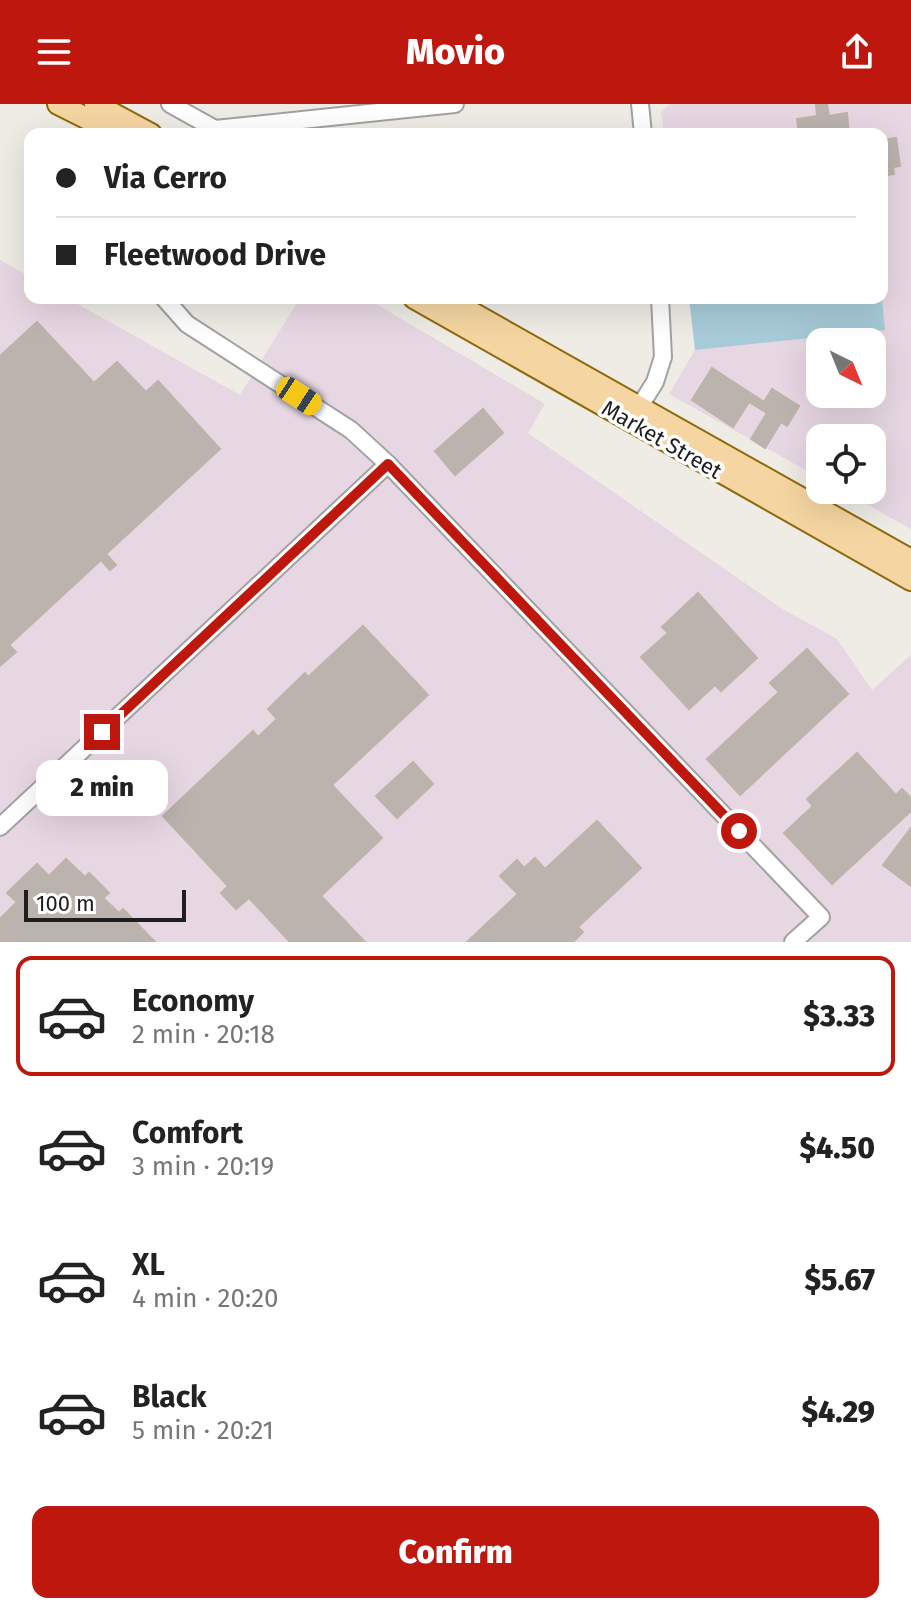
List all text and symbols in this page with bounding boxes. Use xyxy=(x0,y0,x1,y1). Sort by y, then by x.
icon: menu xyxy=(32,30,76,74)
text: Movio xyxy=(406,30,505,74)
icon: share xyxy=(835,30,879,74)
text: Via Cerro xyxy=(104,160,227,196)
text: Fleetwood Drive xyxy=(104,237,326,273)
north arrow xyxy=(806,328,886,408)
map controls xyxy=(806,328,886,504)
car xyxy=(272,373,326,419)
street label: Market Street xyxy=(597,394,727,485)
button: locate xyxy=(806,424,886,504)
route end xyxy=(84,714,120,750)
callout: 2 min xyxy=(36,760,168,816)
text: 2 min xyxy=(70,772,134,803)
route start xyxy=(721,813,757,849)
scale bar xyxy=(24,886,186,922)
text: 100 m xyxy=(36,890,95,917)
icon: car xyxy=(36,980,108,1052)
text: Economy xyxy=(132,983,254,1019)
text: $3.33 xyxy=(803,998,875,1034)
text: 2 min · 20:18 xyxy=(132,1019,275,1050)
icon: car xyxy=(36,1112,108,1184)
text: Comfort xyxy=(132,1115,243,1151)
text: $4.50 xyxy=(799,1130,875,1166)
text: 3 min · 20:19 xyxy=(132,1151,274,1182)
icon: car xyxy=(36,1244,108,1316)
text: XL xyxy=(132,1247,165,1283)
text: $5.67 xyxy=(804,1262,875,1298)
text: 4 min · 20:20 xyxy=(132,1283,279,1314)
icon: car xyxy=(36,1376,108,1448)
text: Black xyxy=(132,1379,207,1415)
text: $4.29 xyxy=(801,1394,875,1430)
text: 5 min · 20:21 xyxy=(132,1415,274,1446)
button: Confirm xyxy=(32,1506,879,1598)

